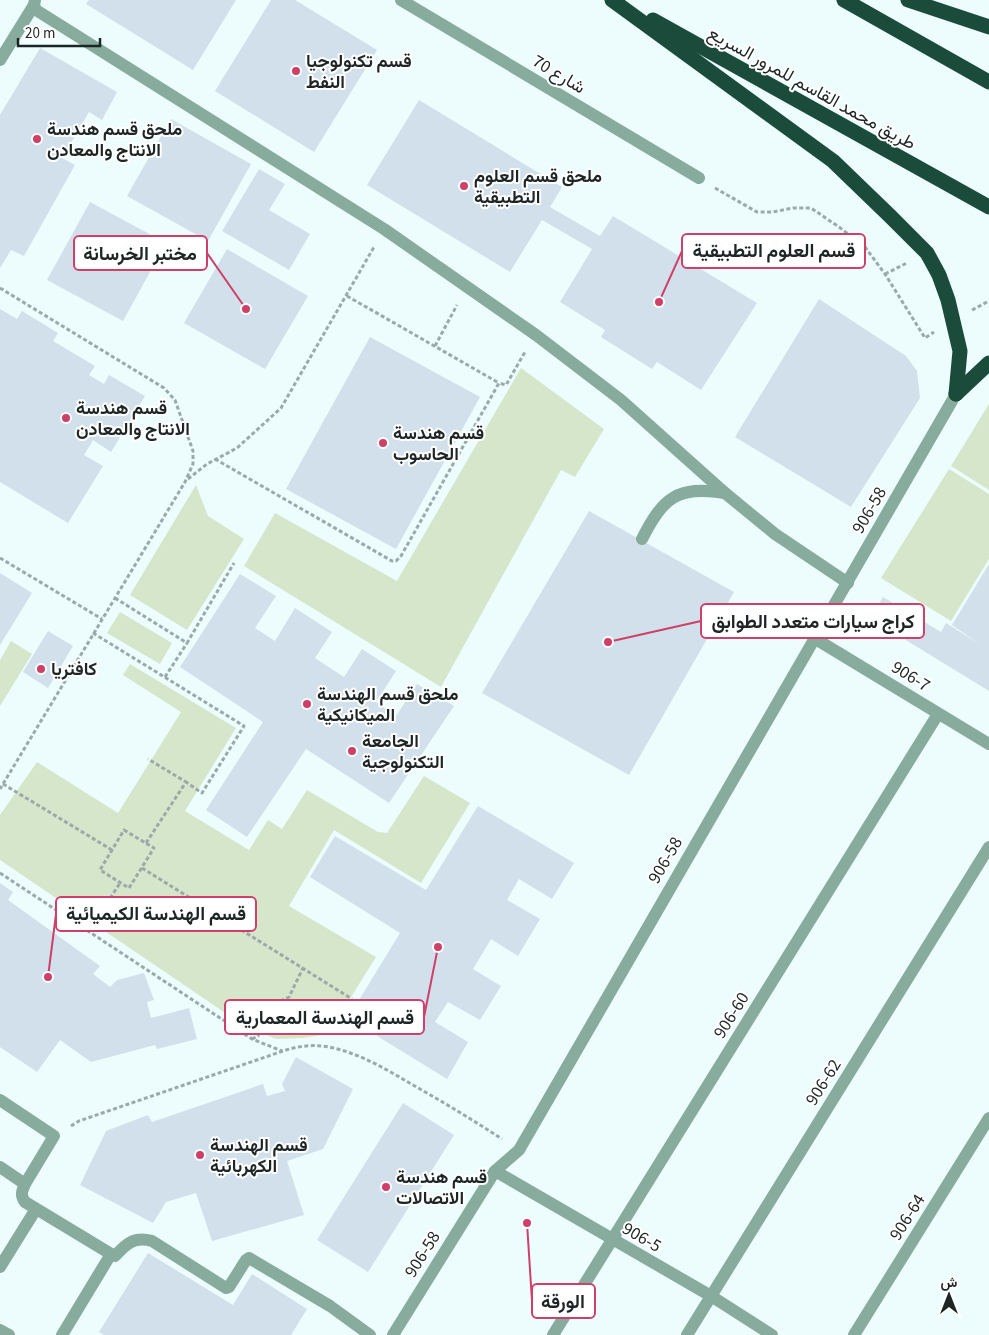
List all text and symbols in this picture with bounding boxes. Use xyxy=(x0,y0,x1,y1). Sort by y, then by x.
scale bar xyxy=(18,15,100,47)
street label: طريق محمد القاسم للمرور السريع xyxy=(703,21,920,156)
text: 20 m xyxy=(25,23,55,44)
place label: قسم تكنولوجيا النفط xyxy=(306,49,412,95)
street label: شارع 70 xyxy=(528,49,590,100)
marker: قسم تكنولوجيا النفط xyxy=(290,65,302,77)
place label: ملحق قسم هندسة الانتاج والمعادن xyxy=(47,117,182,163)
marker: ملحق قسم هندسة الانتاج والمعادن xyxy=(31,133,43,145)
place label: ملحق قسم العلوم التطبيقية xyxy=(474,164,602,210)
marker: ملحق قسم العلوم التطبيقية xyxy=(458,180,470,192)
callout: قسم العلوم التطبيقية xyxy=(682,234,865,268)
callout: مختبر الخرسانة xyxy=(74,236,207,270)
text: قسم العلوم التطبيقية xyxy=(693,238,856,265)
text: مختبر الخرسانة xyxy=(83,241,197,268)
place label: قسم هندسة الانتاج والمعادن xyxy=(76,396,190,442)
marker: قسم هندسة الانتاج والمعادن xyxy=(60,412,72,424)
place label: قسم هندسة الحاسوب xyxy=(393,421,484,467)
marker: قسم هندسة الحاسوب xyxy=(377,437,389,449)
street label: 906-58 xyxy=(846,482,893,538)
callout: كراج سيارات متعدد الطوابق xyxy=(701,604,924,638)
text: كراج سيارات متعدد الطوابق xyxy=(711,609,915,636)
street label: 906-7 xyxy=(887,655,935,698)
place label: كافتريا xyxy=(51,657,97,682)
marker: كافتريا xyxy=(35,663,47,675)
place label: ملحق قسم الهندسة الميكانيكية xyxy=(317,682,459,728)
marker: ملحق قسم الهندسة الميكانيكية xyxy=(301,698,313,710)
place label: الجامعة التكنولوجية xyxy=(362,729,444,775)
marker: الجامعة التكنولوجية xyxy=(346,745,358,757)
street label: 906-58 xyxy=(642,832,689,888)
callout: قسم الهندسة الكيميائية xyxy=(56,897,256,931)
text: قسم الهندسة الكيميائية xyxy=(66,901,246,928)
street label: 906-60 xyxy=(707,987,755,1043)
callout: قسم الهندسة المعمارية xyxy=(225,1000,424,1034)
text: قسم الهندسة المعمارية xyxy=(236,1005,414,1032)
street label: 906-62 xyxy=(799,1054,847,1110)
place label: قسم الهندسة الكهربائية xyxy=(210,1133,308,1179)
marker: قسم الهندسة الكهربائية xyxy=(194,1149,206,1161)
place label: قسم هندسة الاتصالات xyxy=(396,1165,487,1211)
marker: قسم هندسة الاتصالات xyxy=(380,1181,392,1193)
street label: 906-64 xyxy=(883,1189,931,1245)
street label: 906-5 xyxy=(618,1216,666,1259)
street label: 906-58 xyxy=(398,1226,446,1282)
north arrow xyxy=(924,1270,974,1320)
text: ش xyxy=(941,1273,958,1293)
callout: الورقة xyxy=(532,1284,595,1318)
text: الورقة xyxy=(541,1289,585,1316)

